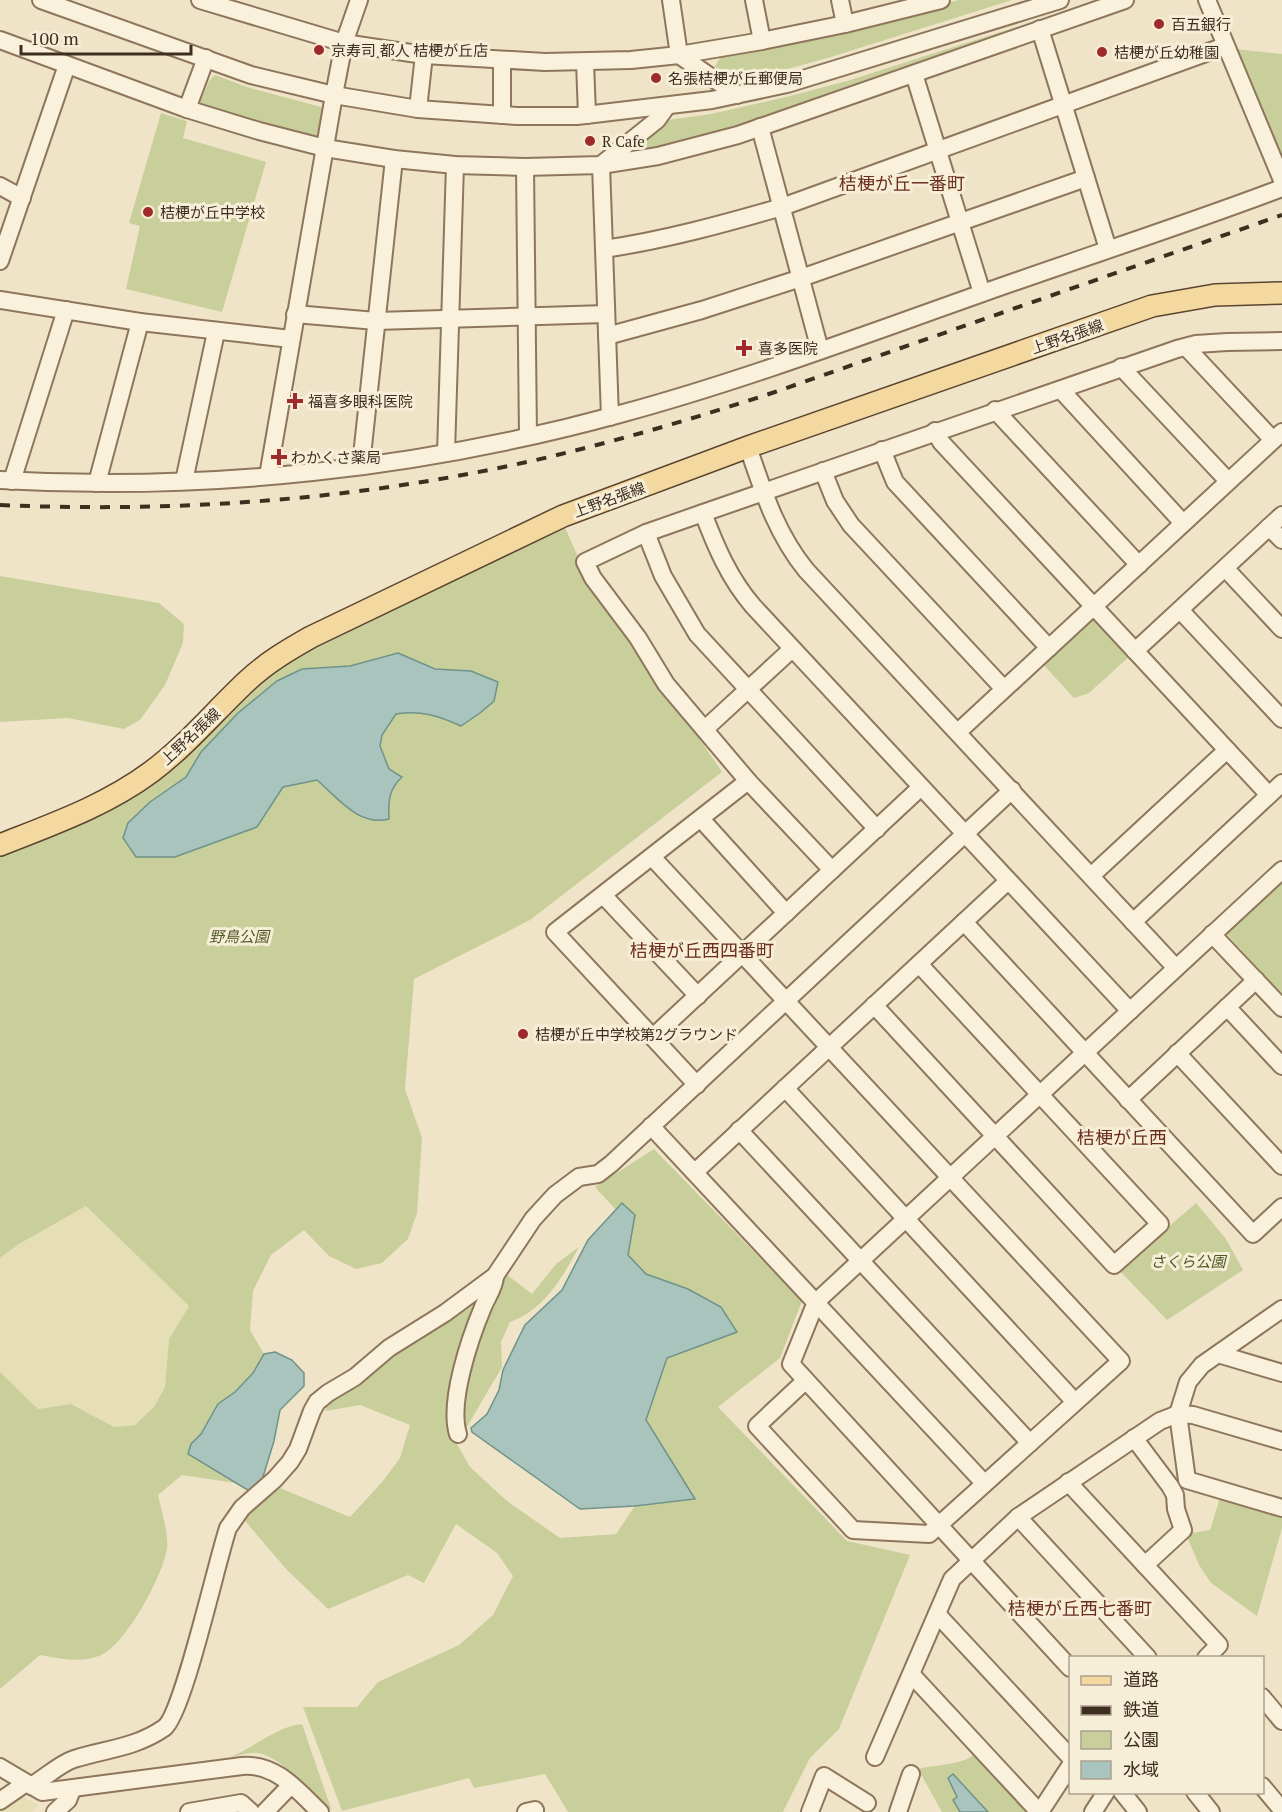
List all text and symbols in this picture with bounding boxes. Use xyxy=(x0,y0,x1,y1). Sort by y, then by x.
place label: 百五銀行 xyxy=(1171,14,1231,34)
marker: 百五銀行 xyxy=(1152,17,1166,31)
scale bar xyxy=(21,18,190,56)
text: 100 m xyxy=(30,26,79,50)
place label: 京寿司 都人 桔梗が丘店 xyxy=(331,40,488,60)
place label: 桔梗が丘幼稚園 xyxy=(1114,42,1219,62)
marker: 京寿司 都人 桔梗が丘店 xyxy=(312,43,326,57)
marker: 桔梗が丘幼稚園 xyxy=(1095,45,1109,59)
place label: 名張桔梗が丘郵便局 xyxy=(668,68,803,88)
marker: 名張桔梗が丘郵便局 xyxy=(649,71,663,85)
place label: R Cafe xyxy=(602,131,645,151)
marker: R Cafe xyxy=(583,134,597,148)
district label: 桔梗が丘一番町 xyxy=(839,171,965,195)
place label: 桔梗が丘中学校 xyxy=(160,202,265,222)
marker: 桔梗が丘中学校 xyxy=(141,205,155,219)
street label: 上野名張線 xyxy=(1028,314,1106,358)
place label: 喜多医院 xyxy=(758,338,818,358)
marker: 喜多医院 xyxy=(735,339,753,357)
place label: 福喜多眼科医院 xyxy=(308,391,413,411)
marker: 福喜多眼科医院 xyxy=(286,392,304,410)
place label: わかくさ薬局 xyxy=(291,447,381,467)
marker: わかくさ薬局 xyxy=(272,450,286,464)
street label: 上野名張線 xyxy=(570,477,648,521)
street label: 上野名張線 xyxy=(156,703,224,769)
park label: 野鳥公園 xyxy=(209,926,271,946)
district label: 桔梗が丘西四番町 xyxy=(630,938,774,962)
place label: 桔梗が丘中学校第2グラウンド xyxy=(535,1024,738,1044)
marker: 桔梗が丘中学校第2グラウンド xyxy=(516,1027,530,1041)
district label: 桔梗が丘西 xyxy=(1077,1125,1167,1149)
park label: さくら公園 xyxy=(1150,1251,1227,1271)
district label: 桔梗が丘西七番町 xyxy=(1008,1596,1152,1620)
legend xyxy=(1069,1656,1264,1794)
text: 道路 xyxy=(1123,1667,1159,1691)
text: 鉄道 xyxy=(1123,1697,1159,1721)
text: 公園 xyxy=(1123,1727,1159,1751)
text: 水域 xyxy=(1123,1757,1159,1781)

